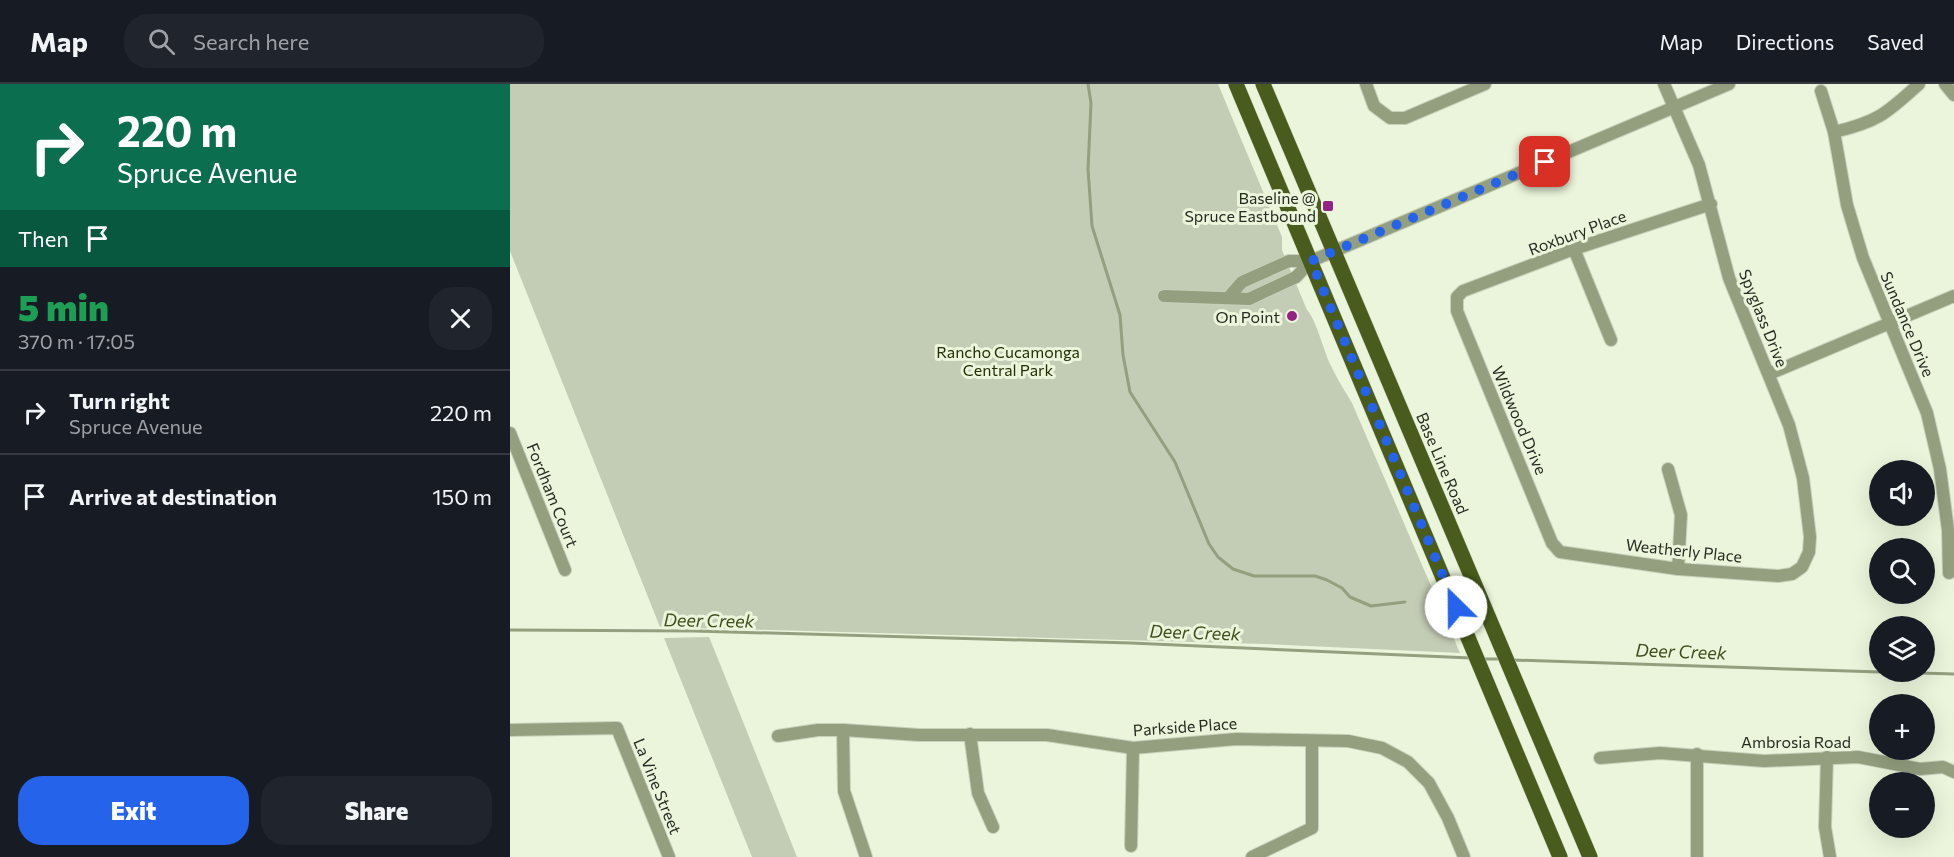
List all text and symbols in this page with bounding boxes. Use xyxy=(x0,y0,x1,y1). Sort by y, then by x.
search box xyxy=(124,14,544,68)
text: Map xyxy=(30,24,88,58)
icon: search xyxy=(145,25,178,58)
text: Search here xyxy=(193,28,309,55)
text: Map xyxy=(1660,29,1703,54)
text: Directions xyxy=(1736,29,1834,54)
text: Saved xyxy=(1867,29,1924,54)
text: 220 m xyxy=(117,104,237,156)
icon: right xyxy=(18,108,96,186)
pin xyxy=(1519,136,1570,187)
icon: arrive xyxy=(1528,145,1561,178)
text: Spruce Avenue xyxy=(117,156,297,189)
place label: Baseline @ Spruce Eastbound xyxy=(1184,188,1316,225)
marker: Baseline @ Spruce Eastbound xyxy=(1321,199,1335,213)
street label: Roxbury Place xyxy=(1525,205,1629,259)
icon: arrive xyxy=(81,222,114,255)
text: Then xyxy=(18,225,69,252)
street label: Spyglass Drive xyxy=(1736,266,1792,370)
street label: Sundance Drive xyxy=(1877,269,1939,379)
text: 5 min xyxy=(18,284,109,328)
button: close xyxy=(429,287,492,350)
place label: On Point xyxy=(1216,307,1280,326)
marker: On Point xyxy=(1285,309,1299,323)
text: 370 m · 17:05 xyxy=(18,329,135,353)
park label: Rancho Cucamonga Central Park xyxy=(936,342,1080,379)
street label: Wildwood Drive xyxy=(1489,363,1551,477)
text: Turn right xyxy=(69,387,170,414)
icon: right xyxy=(18,396,51,429)
text: 220 m xyxy=(430,399,492,426)
street label: Base Line Road xyxy=(1413,409,1473,517)
text: Spruce Avenue xyxy=(69,414,203,438)
street label: Fordham Court xyxy=(523,440,583,550)
map controls xyxy=(1869,460,1935,838)
button: sound xyxy=(1869,460,1935,526)
icon: arrive xyxy=(18,480,51,513)
text: Arrive at destination xyxy=(69,483,277,510)
text: 150 m xyxy=(432,483,492,510)
street label: Weatherly Place xyxy=(1625,534,1743,566)
button: search xyxy=(1869,538,1935,604)
position arrow xyxy=(1424,575,1488,639)
water label: Deer Creek xyxy=(663,608,756,632)
button: layers xyxy=(1869,616,1935,682)
water label: Deer Creek xyxy=(1149,619,1242,645)
water label: Deer Creek xyxy=(1635,638,1728,664)
button: + xyxy=(1869,694,1935,760)
street label: Parkside Place xyxy=(1132,713,1238,739)
street label: Ambrosia Road xyxy=(1741,732,1851,751)
street label: La Vine Street xyxy=(630,735,686,837)
button: − xyxy=(1869,772,1935,838)
button: Exit xyxy=(18,776,249,845)
button: Share xyxy=(261,776,492,845)

